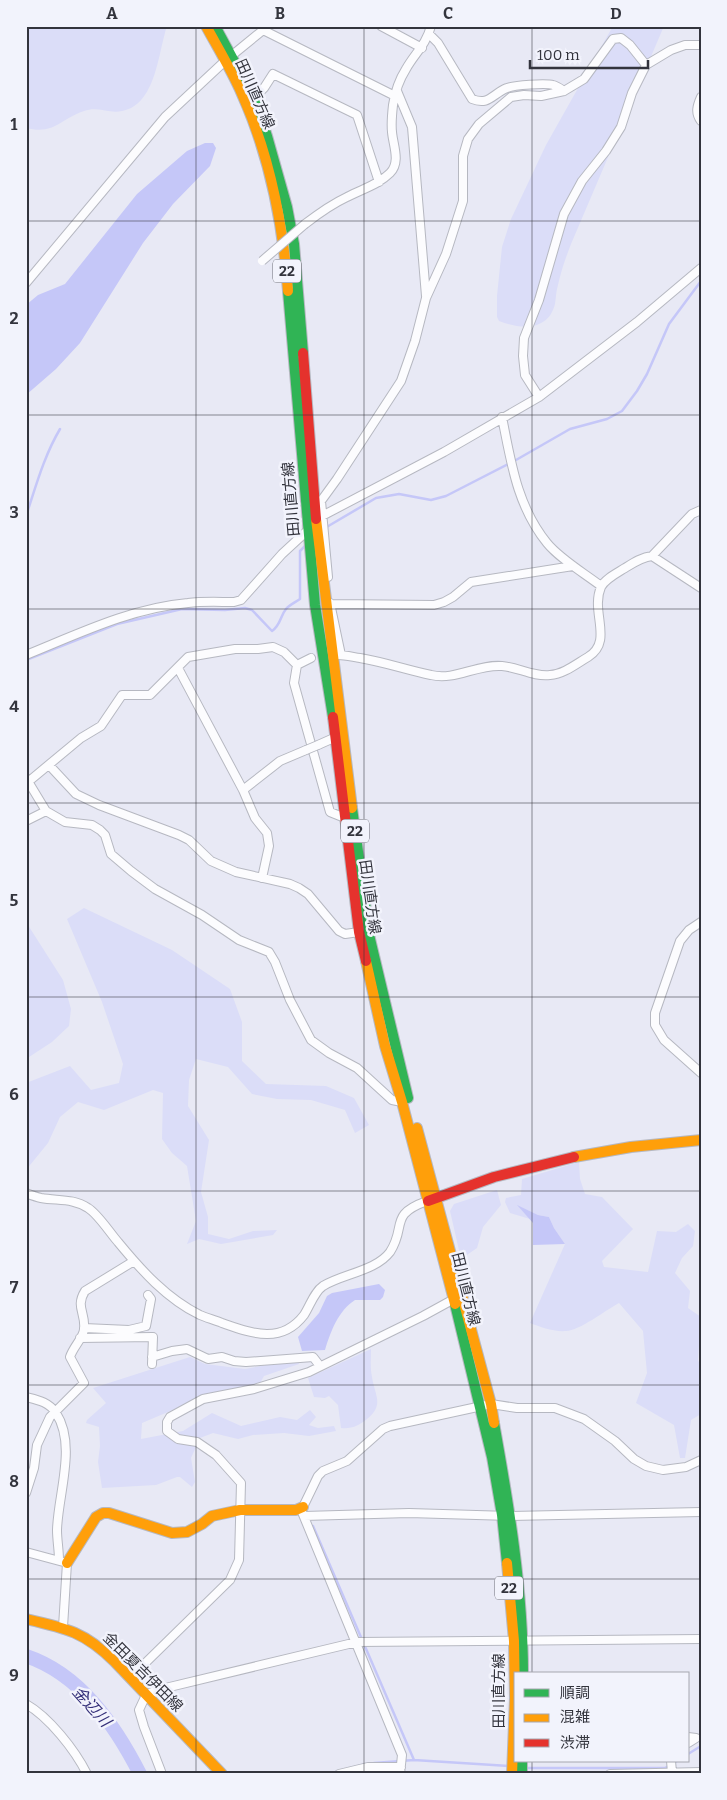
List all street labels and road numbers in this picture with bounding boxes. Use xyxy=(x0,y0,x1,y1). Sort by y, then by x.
street label: 田川直方線 xyxy=(232,56,278,132)
road number: 22 xyxy=(273,260,301,282)
street label: 田川直方線 xyxy=(279,461,303,537)
road number: 22 xyxy=(341,819,369,842)
street label: 田川直方線 xyxy=(356,859,384,935)
street label: 田川直方線 xyxy=(448,1250,484,1328)
road number: 22 xyxy=(495,1576,523,1600)
street label: 金田夏吉伊田線 xyxy=(100,1629,186,1715)
street label: 田川直方線 xyxy=(490,1653,508,1729)

